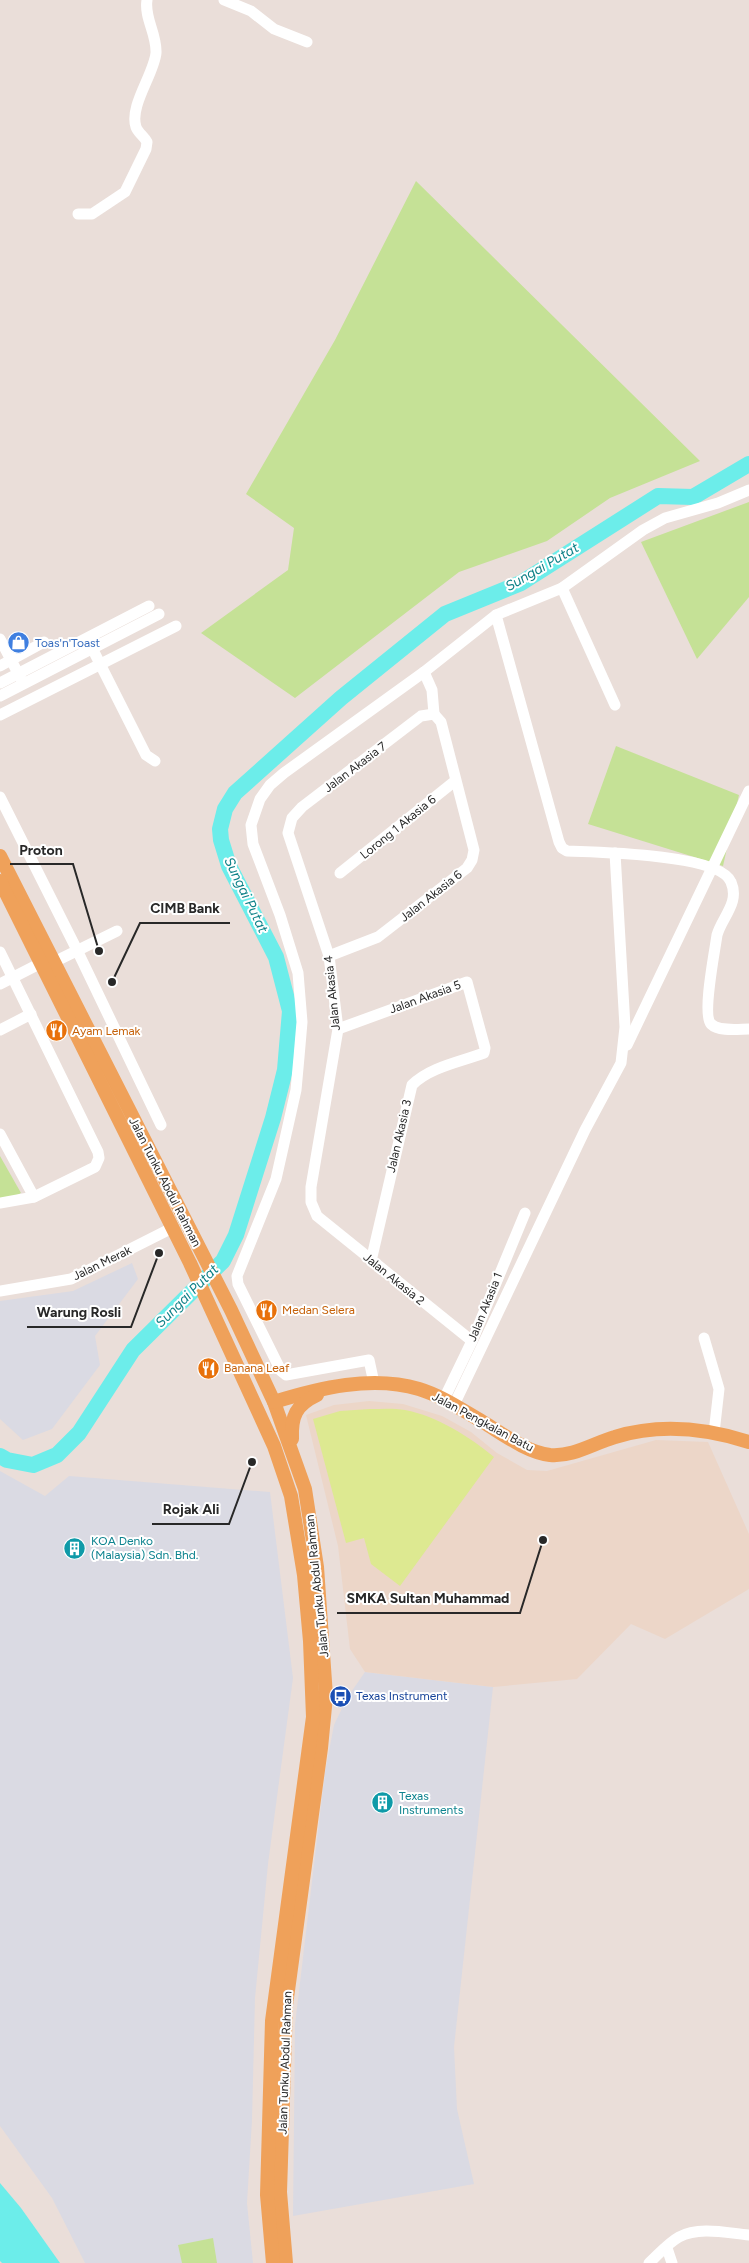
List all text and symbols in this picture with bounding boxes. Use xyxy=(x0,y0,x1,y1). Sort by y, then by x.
water label: Sungai Putat xyxy=(502,539,582,595)
shop icon: Toas'n'Toast xyxy=(7,631,31,655)
place label: Toas'n'Toast xyxy=(35,636,101,650)
street label: Jalan Akasia 7 xyxy=(321,739,389,795)
street label: Lorong 1 Akasia 6 xyxy=(357,792,439,862)
callout: Proton xyxy=(10,835,73,864)
text: Proton xyxy=(19,842,63,859)
water label: Sungai Putat xyxy=(220,854,272,936)
street label: Jalan Akasia 6 xyxy=(397,867,465,925)
callout: CIMB Bank xyxy=(140,894,230,923)
text: CIMB Bank xyxy=(150,900,220,917)
street label: Jalan Akasia 4 xyxy=(321,954,343,1031)
street label: Jalan Akasia 5 xyxy=(387,978,463,1016)
restaurant icon: Ayam Lemak xyxy=(44,1019,68,1043)
place label: Ayam Lemak xyxy=(72,1024,141,1038)
street label: Jalan Akasia 3 xyxy=(384,1098,414,1174)
street label: Jalan Tunku Abdul Rahman xyxy=(126,1115,204,1249)
street label: Jalan Merak xyxy=(70,1243,134,1283)
street label: Jalan Akasia 2 xyxy=(361,1250,427,1308)
water label: Sungai Putat xyxy=(152,1261,222,1331)
street label: Jalan Akasia 1 xyxy=(465,1270,505,1344)
callout: Warung Rosli xyxy=(27,1298,131,1327)
restaurant icon: Medan Selera xyxy=(254,1298,278,1322)
place label: Medan Selera xyxy=(282,1303,355,1317)
text: Warung Rosli xyxy=(37,1304,121,1321)
restaurant icon: Banana Leaf xyxy=(196,1356,220,1380)
place label: Banana Leaf xyxy=(224,1361,290,1375)
street label: Jalan Pengkalan Batu xyxy=(430,1389,536,1455)
callout: Rojak Ali xyxy=(152,1495,229,1524)
text: Rojak Ali xyxy=(163,1501,219,1518)
street label: Jalan Tunku Abdul Rahman xyxy=(303,1514,331,1658)
place label: KOA Denko (Malaysia) Sdn. Bhd. xyxy=(91,1534,198,1562)
building icon: KOA Denko (Malaysia) Sdn. Bhd. xyxy=(63,1536,87,1560)
callout: SMKA Sultan Muhammad xyxy=(337,1584,520,1613)
text: SMKA Sultan Muhammad xyxy=(347,1590,509,1607)
bus stop icon: Texas Instrument xyxy=(328,1684,352,1708)
place label: Texas Instrument xyxy=(356,1689,448,1703)
place label: Texas Instruments xyxy=(399,1789,464,1817)
building icon: Texas Instruments xyxy=(371,1791,395,1815)
street label: Jalan Tunku Abdul Rahman xyxy=(275,1991,295,2135)

